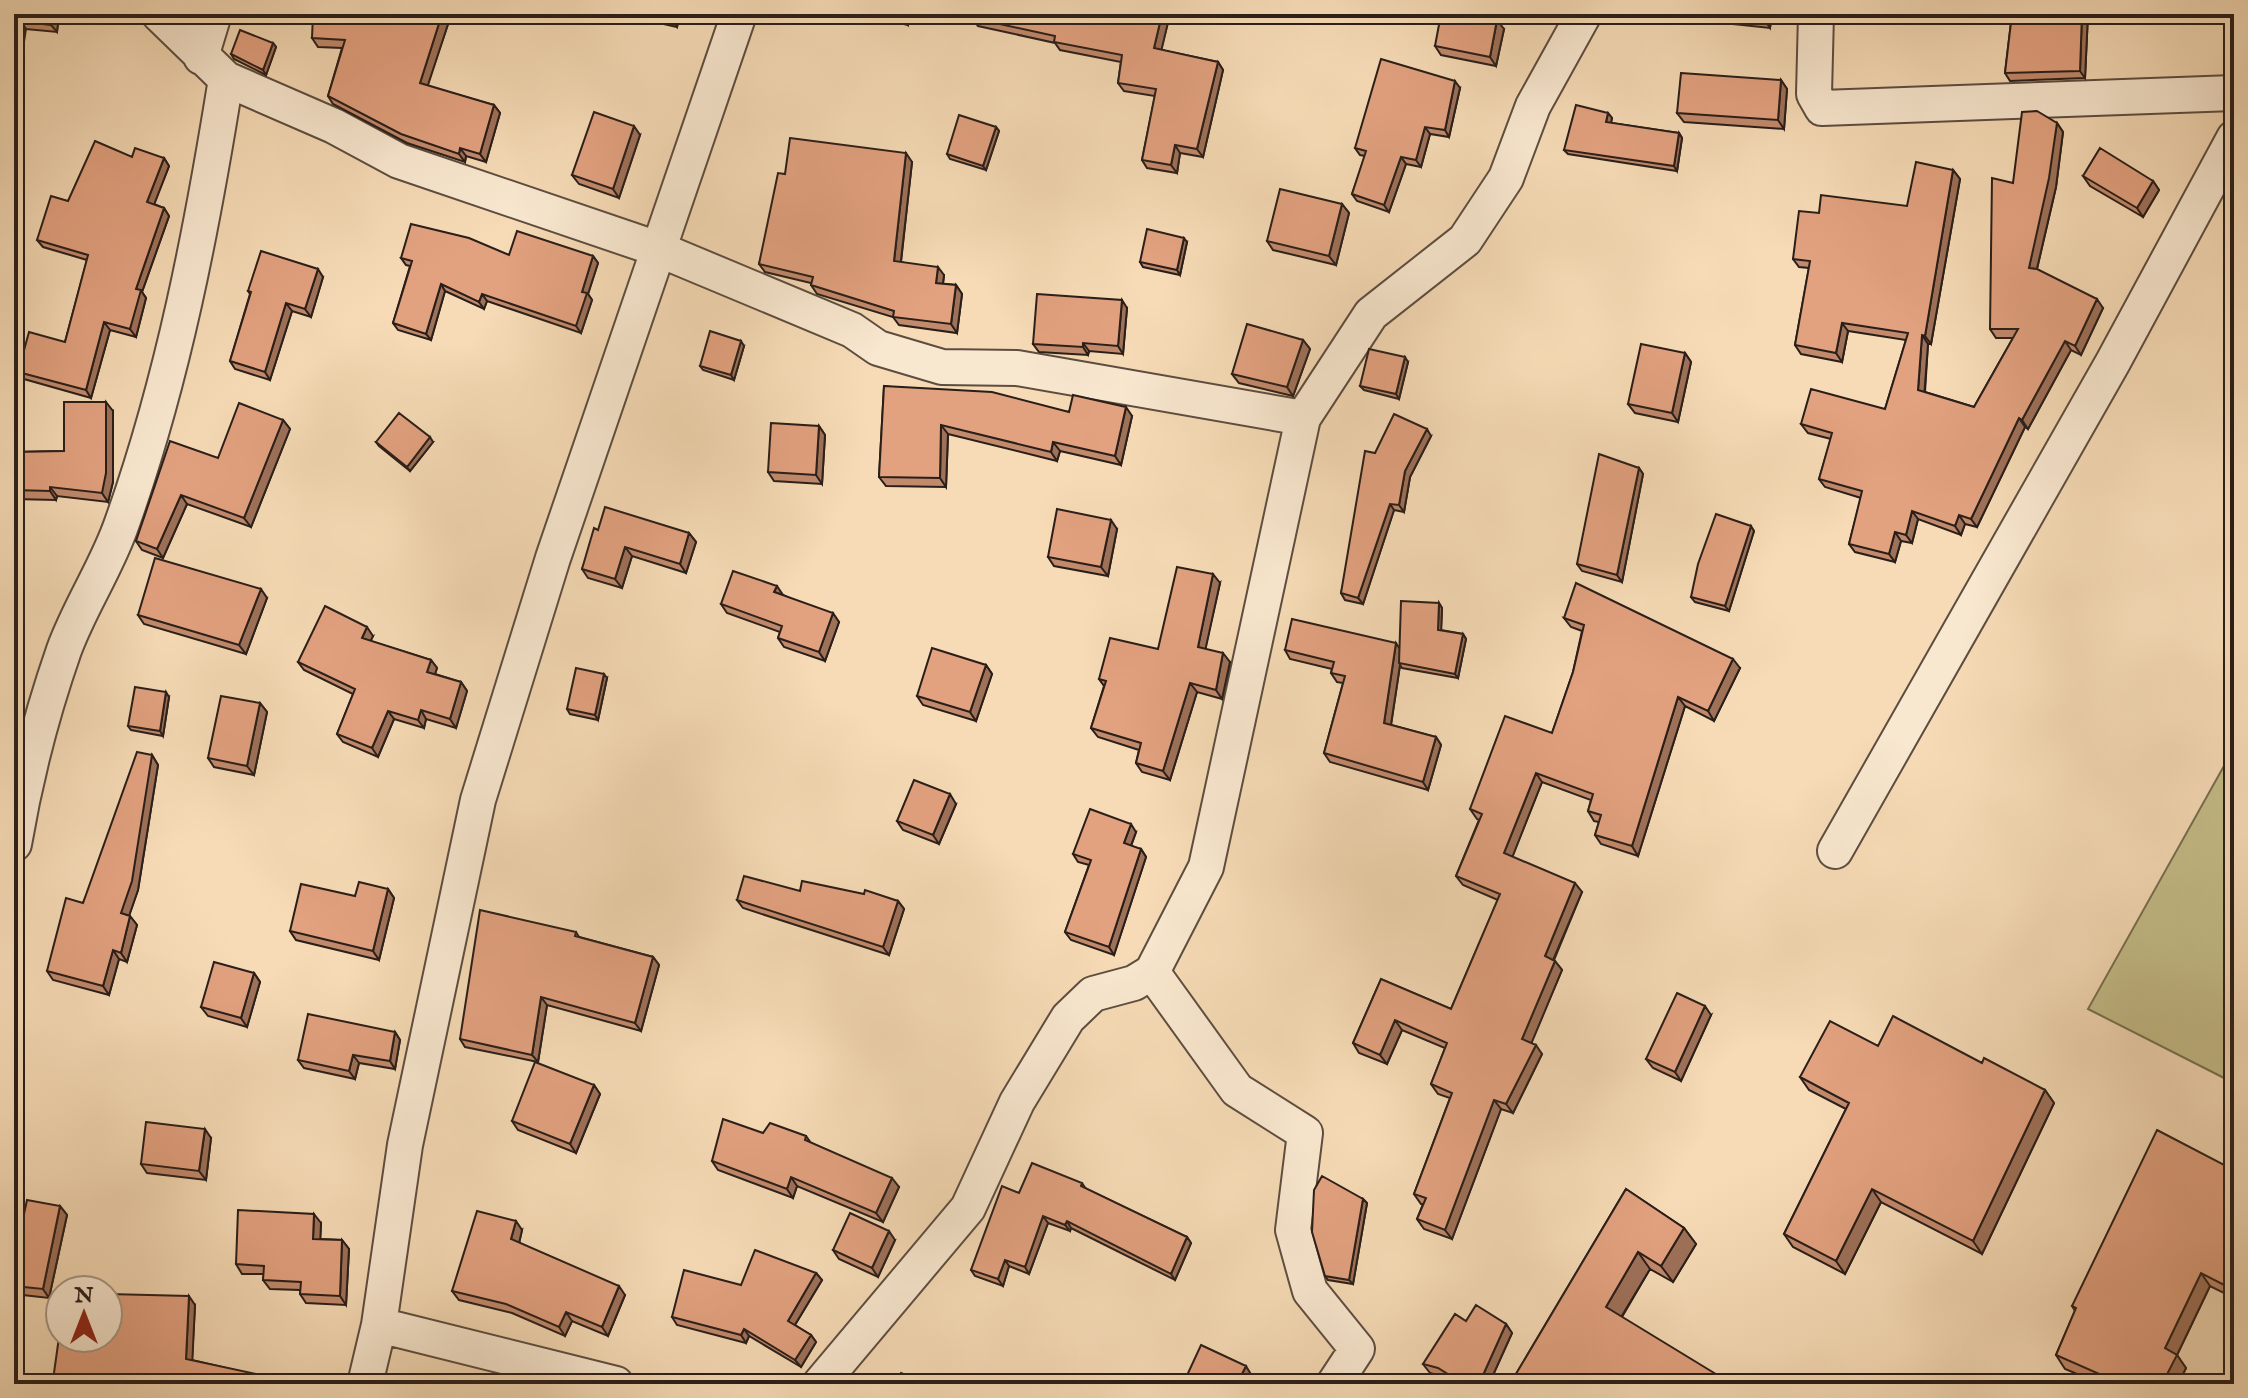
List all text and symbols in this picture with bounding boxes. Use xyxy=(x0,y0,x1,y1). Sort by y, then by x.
north arrow xyxy=(44,1274,124,1354)
text: N xyxy=(73,1282,94,1310)

